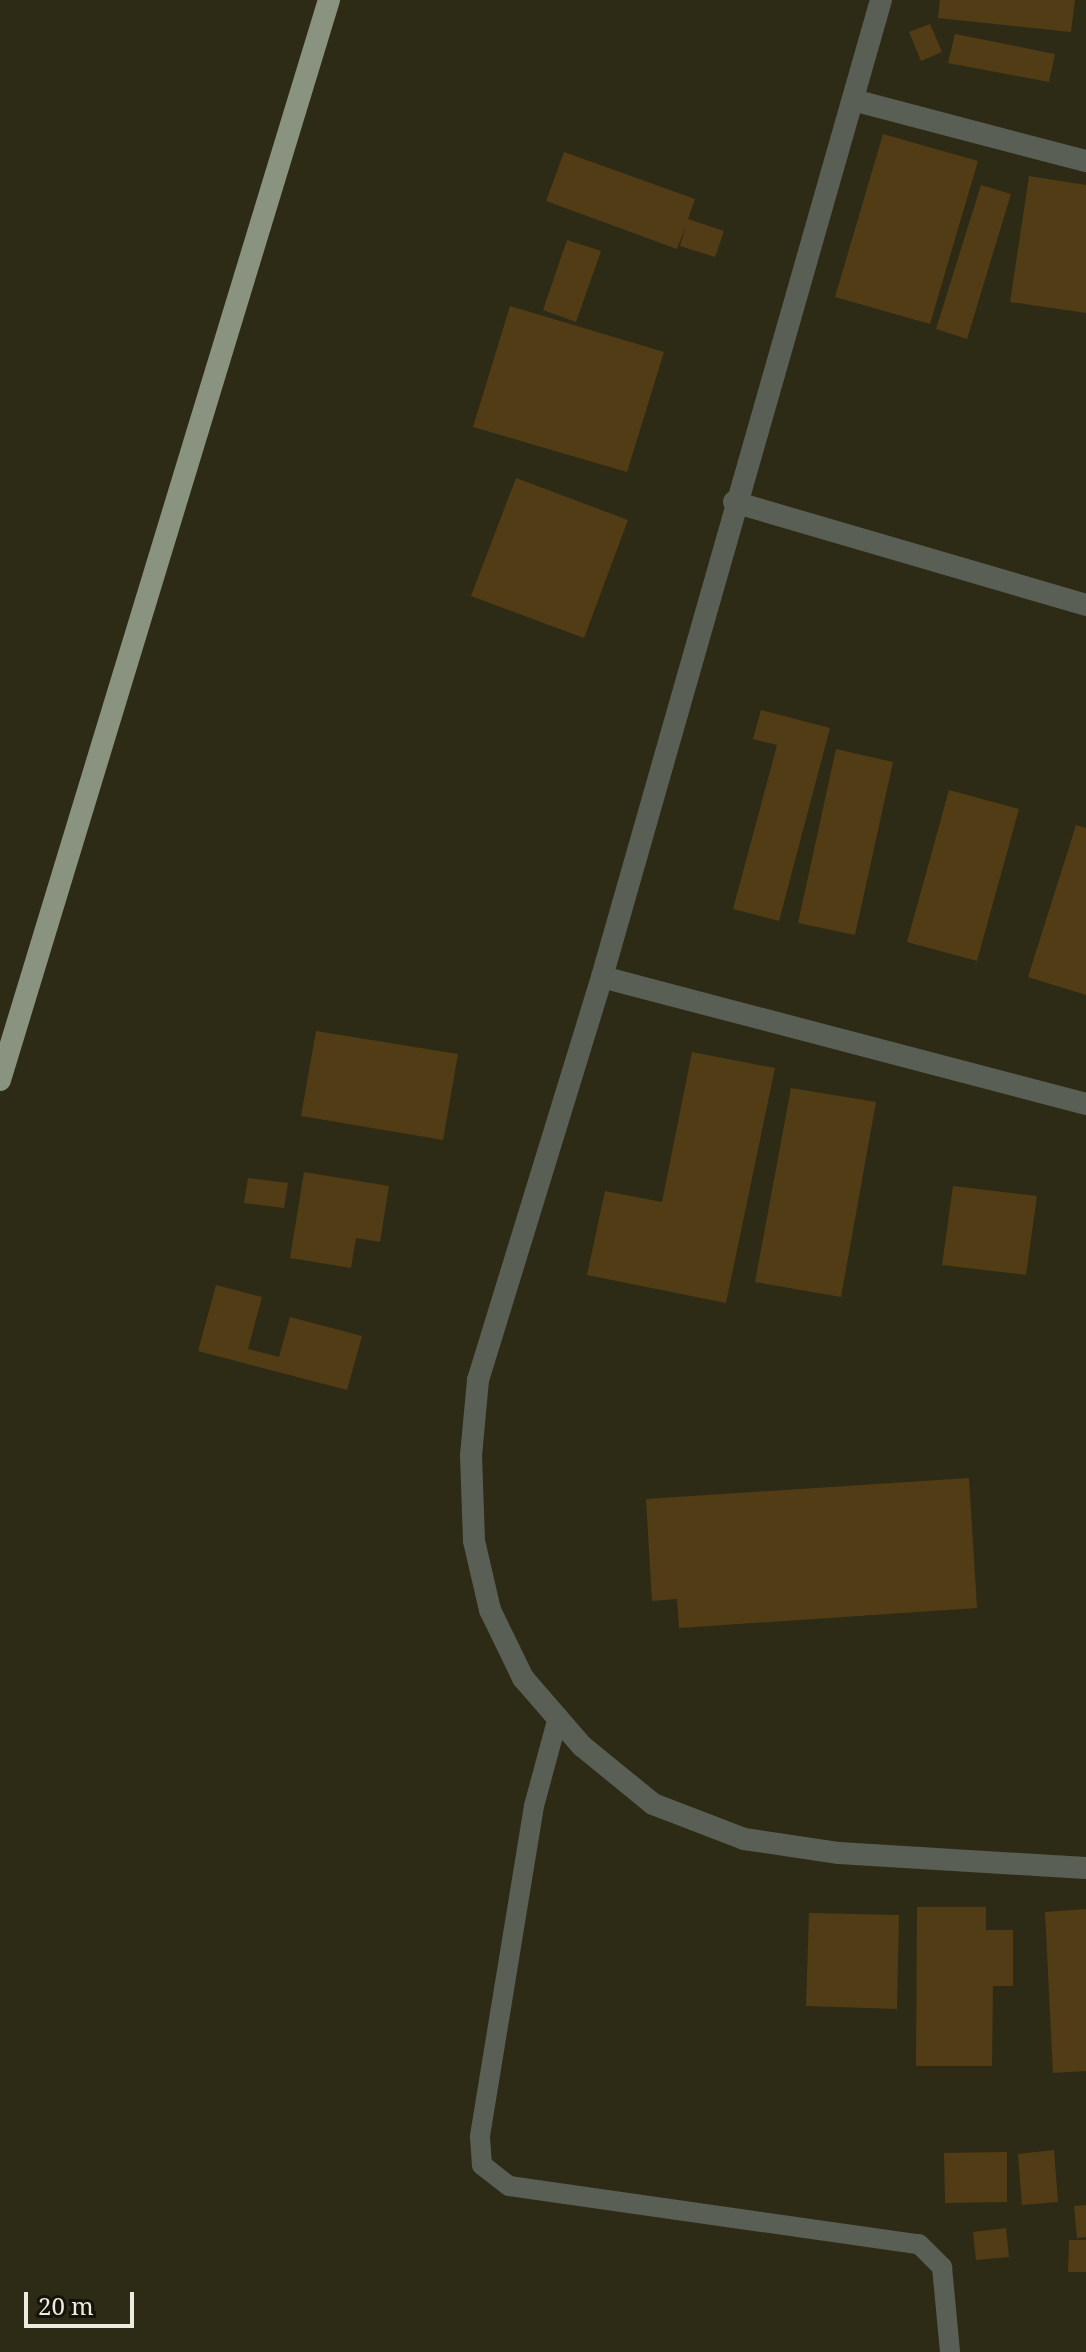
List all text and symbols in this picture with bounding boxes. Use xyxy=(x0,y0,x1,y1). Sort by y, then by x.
scale bar xyxy=(28,2276,138,2326)
text: 20 m xyxy=(38,2289,94,2322)

